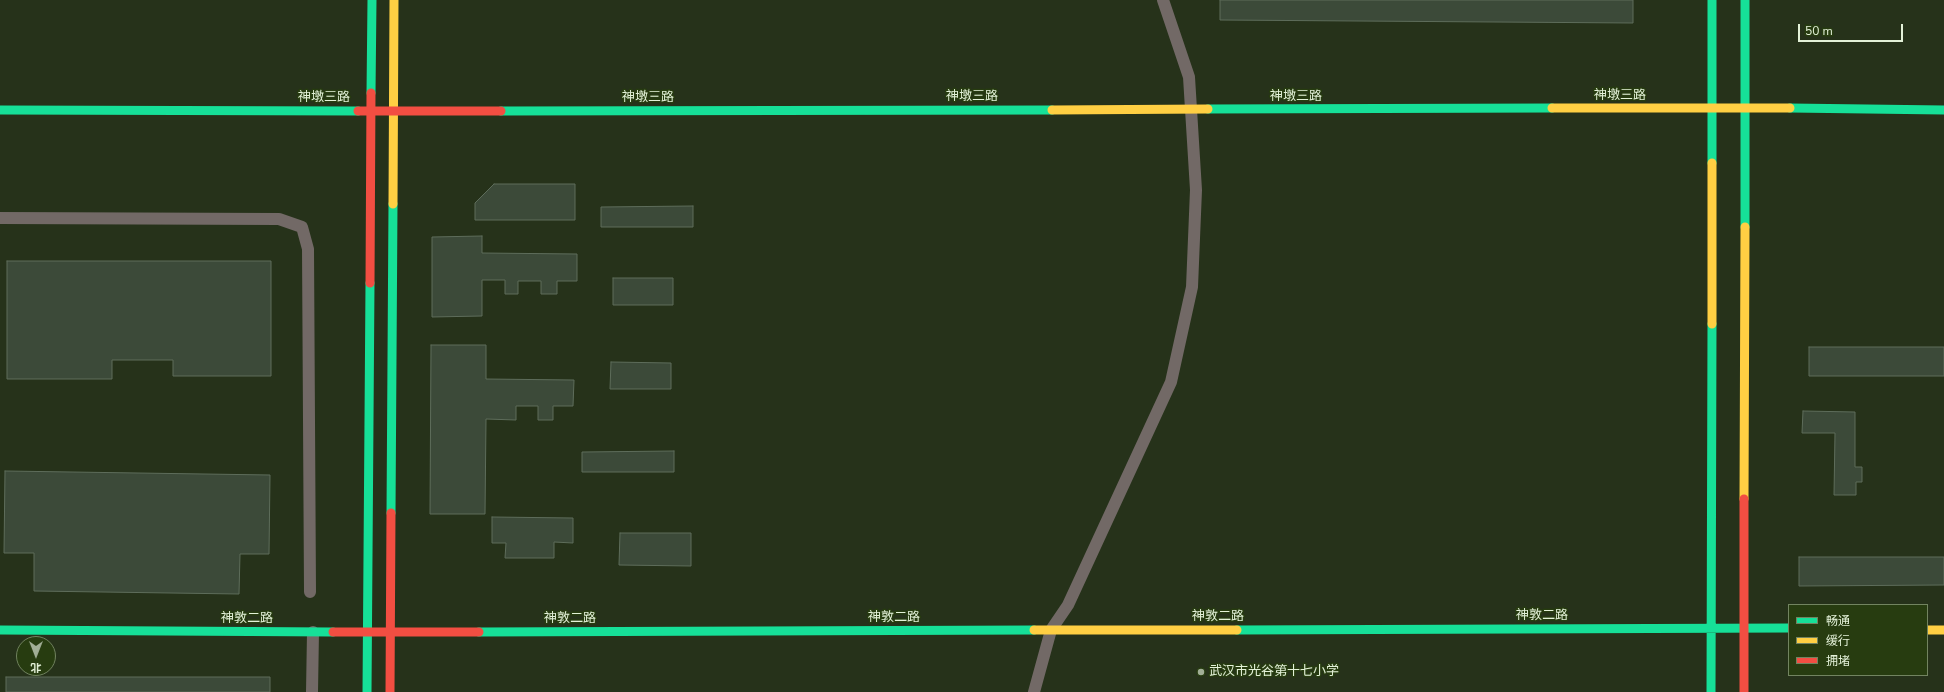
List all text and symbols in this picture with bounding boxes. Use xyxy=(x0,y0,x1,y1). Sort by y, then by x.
scale bar xyxy=(1800,16,1905,42)
text: 50 m xyxy=(1805,23,1833,39)
street label: 神墩三路 xyxy=(1594,88,1646,104)
street label: 神墩三路 xyxy=(946,89,998,105)
street label: 神墩三路 xyxy=(1270,89,1322,105)
street label: 神墩三路 xyxy=(298,90,350,106)
street label: 神墩三路 xyxy=(622,90,674,106)
legend xyxy=(1788,604,1928,676)
street label: 神敦二路 xyxy=(1516,608,1568,624)
street label: 神敦二路 xyxy=(1192,609,1244,625)
street label: 神敦二路 xyxy=(868,610,920,626)
street label: 神敦二路 xyxy=(221,611,273,627)
street label: 神敦二路 xyxy=(544,611,596,627)
text: 畅通 xyxy=(1826,613,1850,629)
text: 缓行 xyxy=(1826,633,1850,649)
north arrow xyxy=(16,636,56,676)
text: 拥堵 xyxy=(1826,653,1850,669)
text: 北 xyxy=(31,660,42,675)
place label: 武汉市光谷第十七小学 xyxy=(1209,664,1339,680)
marker: 武汉市光谷第十七小学 xyxy=(1196,667,1206,677)

